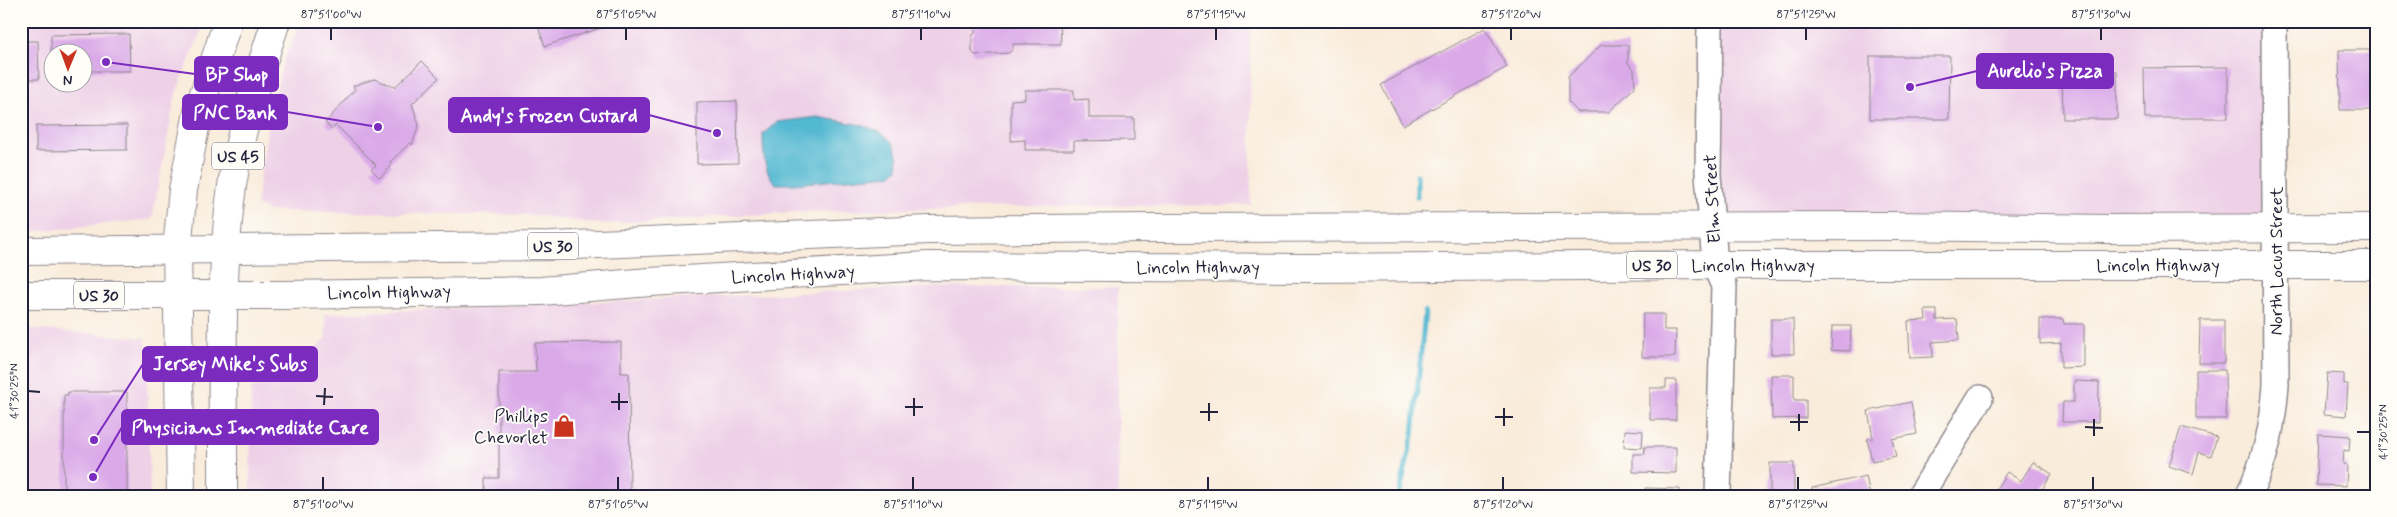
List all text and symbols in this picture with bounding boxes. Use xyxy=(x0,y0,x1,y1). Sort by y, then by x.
text: 87°51'00"W xyxy=(301,7,361,23)
text: 87°51'05"W xyxy=(596,7,656,23)
text: 87°51'10"W xyxy=(891,7,951,23)
text: 87°51'15"W xyxy=(1187,7,1246,23)
text: 87°51'20"W xyxy=(1481,7,1541,23)
text: 87°51'25"W xyxy=(1776,7,1836,23)
text: 87°51'30"W xyxy=(2071,7,2131,23)
north arrow xyxy=(42,42,92,92)
callout: Aurelio's Pizza xyxy=(1977,54,2113,88)
callout: BP Shop xyxy=(195,57,278,91)
text: Aurelio's Pizza xyxy=(1987,59,2103,84)
text: BP Shop xyxy=(205,63,269,88)
text: N xyxy=(63,71,73,89)
callout: PNC Bank xyxy=(183,95,287,129)
callout: Andy's Frozen Custard xyxy=(449,98,649,132)
text: PNC Bank xyxy=(193,101,277,126)
text: Andy's Frozen Custard xyxy=(460,104,638,129)
road number: US 45 xyxy=(212,142,264,170)
street label: Elm Street xyxy=(1699,154,1727,244)
street label: North Locust Street xyxy=(2265,186,2289,335)
road number: US 30 xyxy=(528,232,578,260)
road number: US 30 xyxy=(1627,252,1677,278)
street label: Lincoln Highway xyxy=(1691,254,1815,278)
street label: Lincoln Highway xyxy=(2096,254,2220,278)
street label: Lincoln Highway xyxy=(1136,256,1260,280)
street label: Lincoln Highway xyxy=(731,260,855,290)
street label: Lincoln Highway xyxy=(327,280,451,306)
road number: US 30 xyxy=(74,282,124,308)
callout: Jersey Mike's Subs xyxy=(143,347,317,381)
text: Jersey Mike's Subs xyxy=(153,352,308,378)
text: 41°30'25"N xyxy=(7,363,23,419)
text: 41°30'25"N xyxy=(2376,404,2392,460)
place label: Phillips Chevorlet xyxy=(474,405,548,450)
callout: Physicians Immediate Care xyxy=(122,410,378,444)
shop icon: Phillips Chevorlet xyxy=(551,413,577,439)
text: Physicians Immediate Care xyxy=(131,416,369,441)
text: 87°51'00"W xyxy=(293,497,353,513)
text: 87°51'05"W xyxy=(588,497,648,513)
text: 87°51'10"W xyxy=(883,497,943,513)
text: 87°51'15"W xyxy=(1179,497,1238,513)
text: 87°51'20"W xyxy=(1473,497,1533,513)
text: 87°51'25"W xyxy=(1768,497,1828,513)
text: 87°51'30"W xyxy=(2063,497,2123,513)

